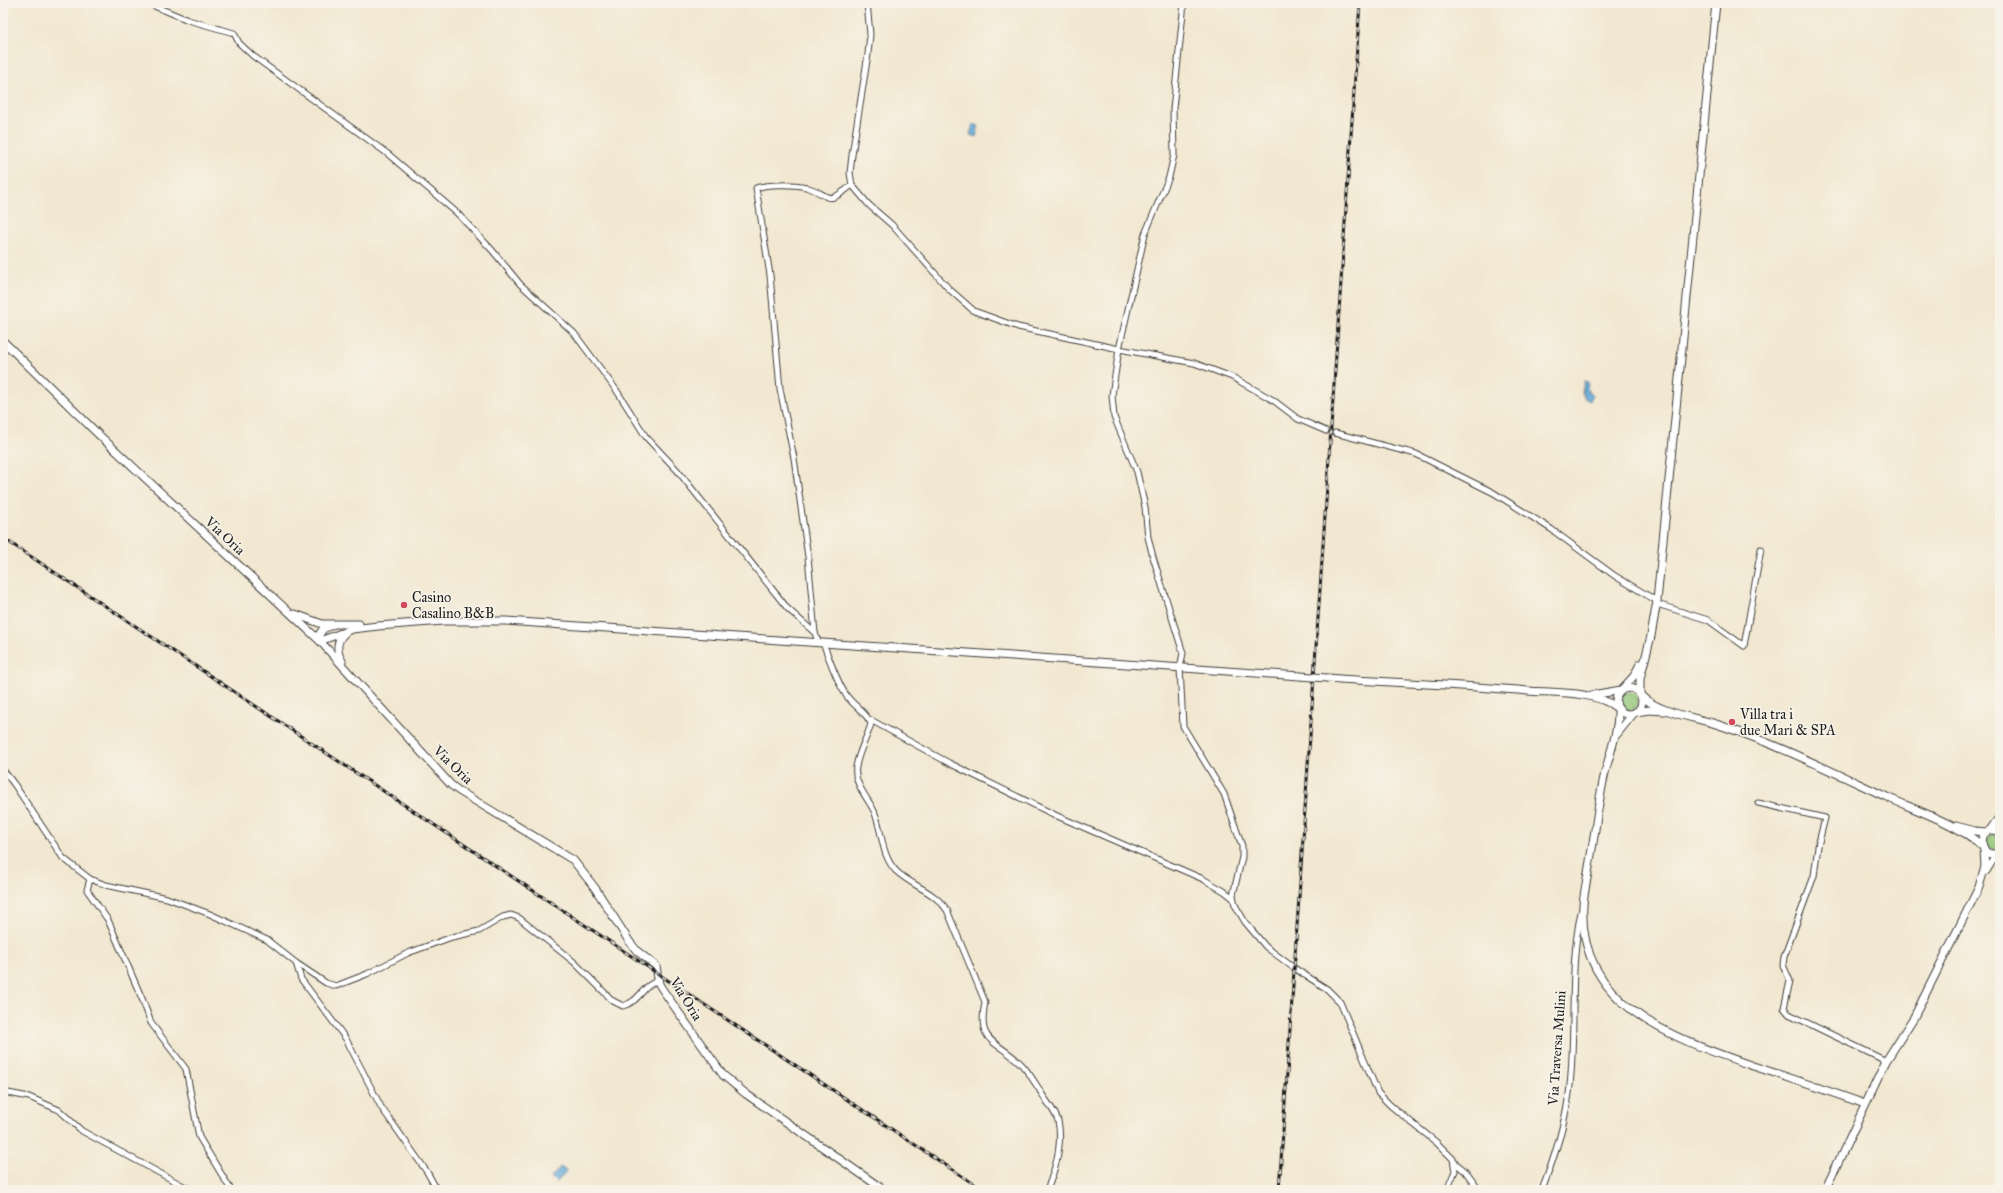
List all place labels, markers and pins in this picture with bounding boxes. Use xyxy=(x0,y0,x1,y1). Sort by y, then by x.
place label: Casino Casalino B&B xyxy=(412,589,494,622)
marker: Casino Casalino B&B xyxy=(399,600,409,610)
place label: Villa tra i due Mari & SPA xyxy=(1739,706,1836,739)
marker: Villa tra i due Mari & SPA xyxy=(1727,717,1737,727)

